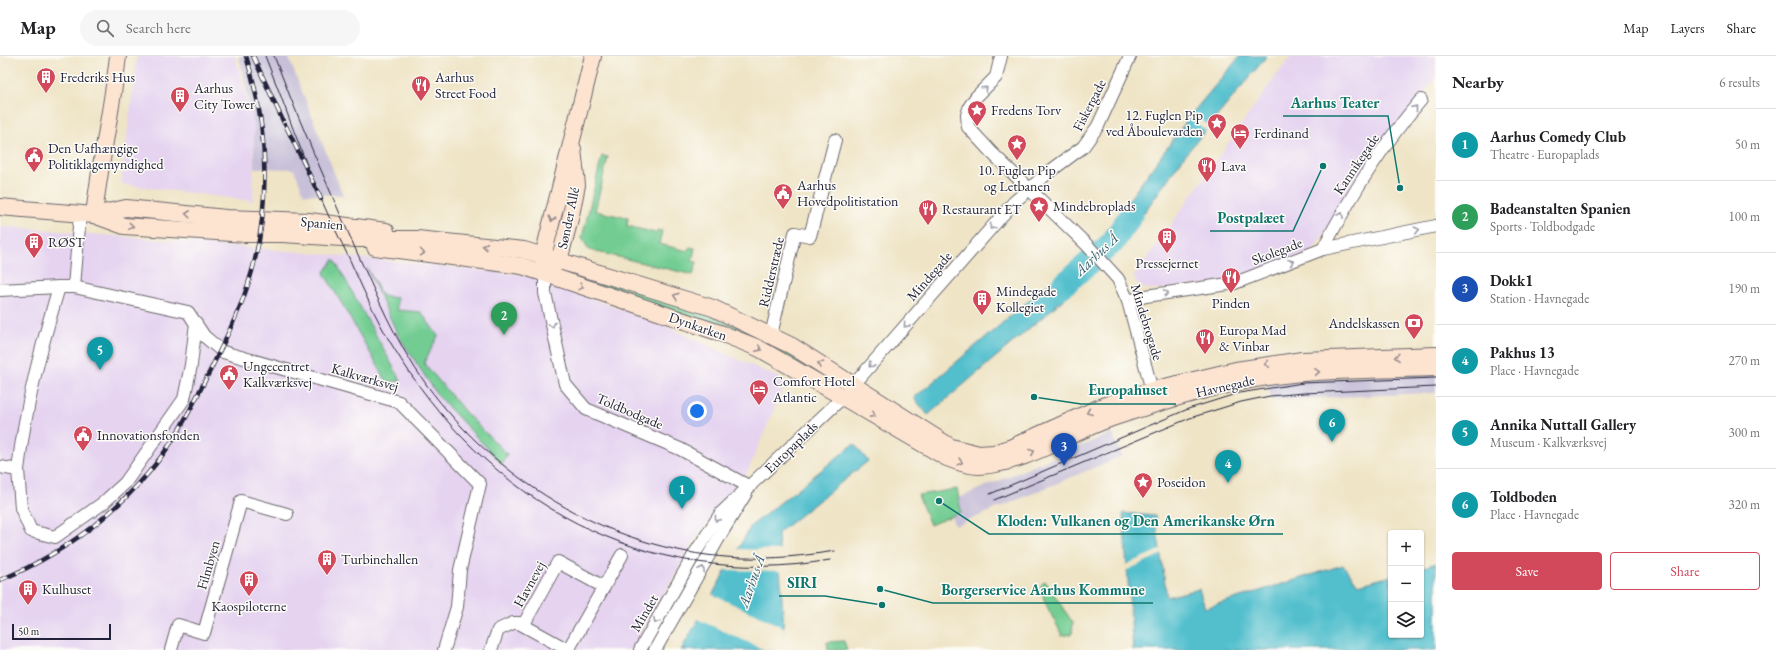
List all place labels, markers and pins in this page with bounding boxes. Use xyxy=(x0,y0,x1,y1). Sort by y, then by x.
building icon: Frederiks Hus xyxy=(35,66,57,94)
place label: Frederiks Hus xyxy=(60,68,135,86)
place label: Aarhus Street Food xyxy=(434,68,497,102)
restaurant icon: Aarhus Street Food xyxy=(410,74,432,102)
place label: Aarhus City Tower xyxy=(193,79,255,113)
building icon: Aarhus City Tower xyxy=(169,85,191,113)
callout: Aarhus Teater xyxy=(1283,89,1388,116)
place icon: Fredens Torv xyxy=(966,99,988,127)
place label: Fredens Torv xyxy=(991,101,1062,119)
place label: 12. Fuglen Pip ved Åboulevarden xyxy=(1106,106,1204,140)
place icon: 12. Fuglen Pip ved Åboulevarden xyxy=(1206,112,1228,140)
hotel icon: Ferdinand xyxy=(1229,122,1251,150)
place label: Ferdinand xyxy=(1254,124,1310,142)
place icon: 10. Fuglen Pip og Letbanen xyxy=(1006,133,1028,161)
place label: Den Uafhængige Politiklagemyndighed xyxy=(48,139,164,173)
public building icon: Den Uafhængige Politiklagemyndighed xyxy=(23,145,45,173)
restaurant icon: Lava xyxy=(1196,155,1218,183)
place label: Lava xyxy=(1221,157,1246,175)
place label: 10. Fuglen Pip og Letbanen xyxy=(978,161,1056,195)
place label: Aarhus Hovedpolitistation xyxy=(796,176,899,210)
public building icon: Aarhus Hovedpolitistation xyxy=(772,182,794,210)
place icon: Mindebroplads xyxy=(1028,195,1050,223)
place label: Mindebroplads xyxy=(1053,197,1136,215)
restaurant icon: Restaurant ET xyxy=(917,198,939,226)
place label: Restaurant ET xyxy=(942,200,1022,218)
callout: Postpalæet xyxy=(1210,204,1293,231)
building icon: Pressejernet xyxy=(1156,226,1178,254)
building icon: RØST xyxy=(23,231,45,259)
place label: RØST xyxy=(48,233,85,251)
place label: Pressejernet xyxy=(1136,254,1199,272)
restaurant icon: Pinden xyxy=(1220,266,1242,294)
place label: Mindegade Kollegiet xyxy=(996,282,1057,316)
building icon: Mindegade Kollegiet xyxy=(971,288,993,316)
place label: Pinden xyxy=(1212,294,1251,312)
pin: 2 xyxy=(491,302,517,335)
bank icon: Andelskassen xyxy=(1403,312,1425,340)
place label: Andelskassen xyxy=(1327,314,1401,332)
place label: Europa Mad & Vinbar xyxy=(1219,321,1287,355)
restaurant icon: Europa Mad & Vinbar xyxy=(1194,327,1216,355)
pin: 5 xyxy=(87,337,113,370)
place label: Ungecentret Kalkværksvej xyxy=(243,357,312,391)
public building icon: Ungecentret Kalkværksvej xyxy=(218,363,240,391)
place label: Comfort Hotel Atlantic xyxy=(772,372,856,406)
callout: Europahuset xyxy=(1081,377,1176,404)
hotel icon: Comfort Hotel Atlantic xyxy=(748,378,770,406)
pin: 6 xyxy=(1319,409,1345,442)
public building icon: Innovationsfonden xyxy=(72,424,94,452)
place label: Innovationsfonden xyxy=(97,426,200,444)
pin: 3 xyxy=(1051,433,1077,466)
pin: 4 xyxy=(1215,450,1241,483)
place icon: Poseidon xyxy=(1132,471,1154,499)
place label: Poseidon xyxy=(1157,473,1206,491)
pin: 1 xyxy=(669,476,695,509)
callout: Kloden: Vulkanen og Den Amerikanske Ørn xyxy=(989,507,1283,534)
building icon: Turbinehallen xyxy=(316,548,338,576)
place label: Turbinehallen xyxy=(341,550,419,568)
building icon: Kaospiloterne xyxy=(238,569,260,597)
callout: SIRI xyxy=(779,569,825,596)
callout: Borgerservice Aarhus Kommune xyxy=(933,576,1153,603)
building icon: Kulhuset xyxy=(17,578,39,606)
place label: Kulhuset xyxy=(42,580,92,598)
place label: Kaospiloterne xyxy=(212,597,287,615)

